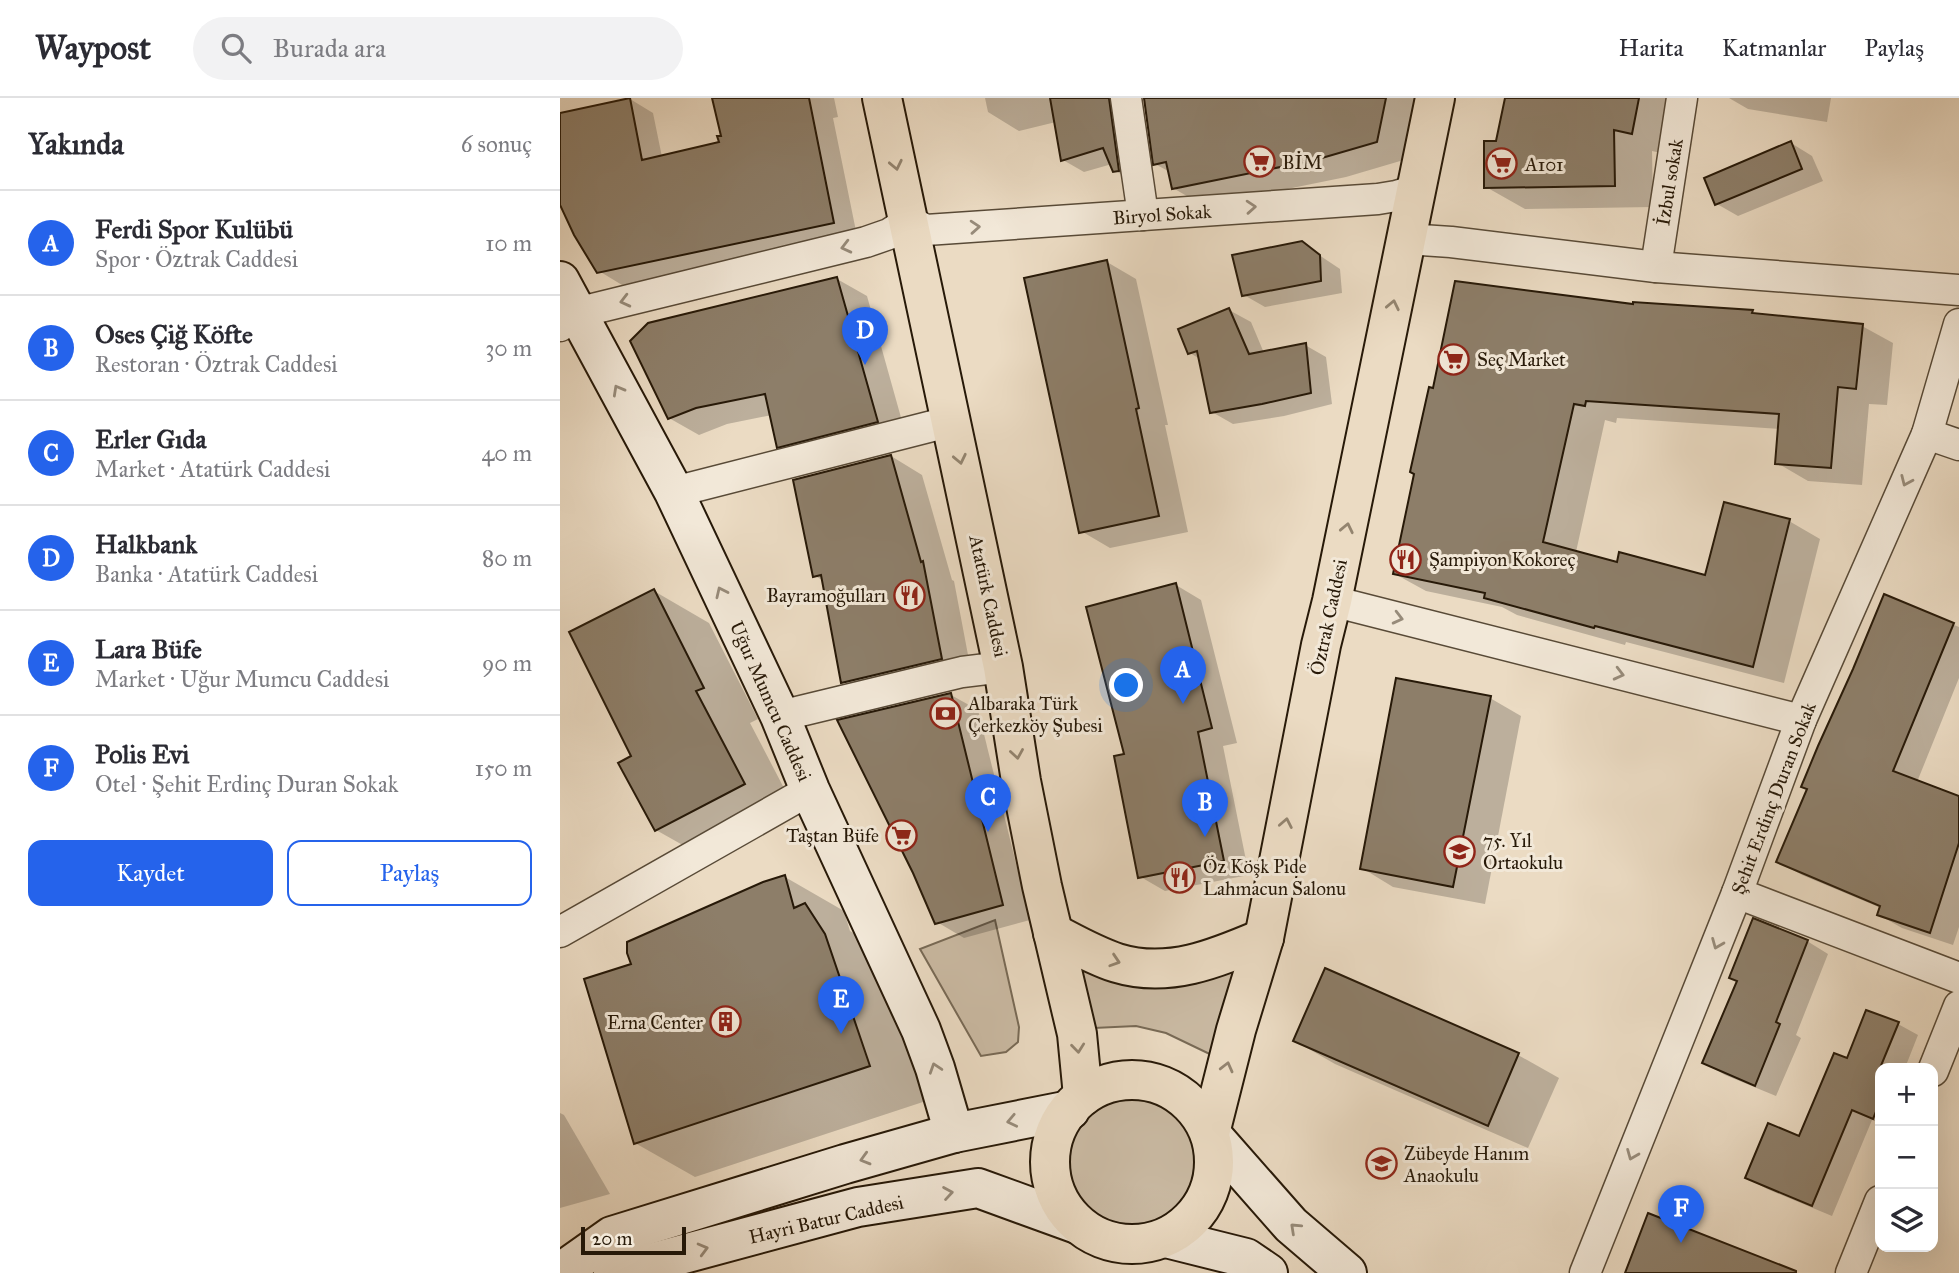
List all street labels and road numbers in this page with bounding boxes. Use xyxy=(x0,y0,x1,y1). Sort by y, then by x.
street label: İzbul sokak xyxy=(1651,137,1688,227)
street label: Biryol Sokak xyxy=(1112,200,1212,229)
street label: Atatürk Caddesi xyxy=(964,532,1013,659)
street label: Öztrak Caddesi xyxy=(1305,557,1352,677)
street label: Uğur Mumcu Caddesi xyxy=(724,618,816,785)
street label: Şehit Erdinç Duran Sokak xyxy=(1726,699,1821,898)
street label: Hayri Batur Caddesi xyxy=(746,1190,906,1249)

